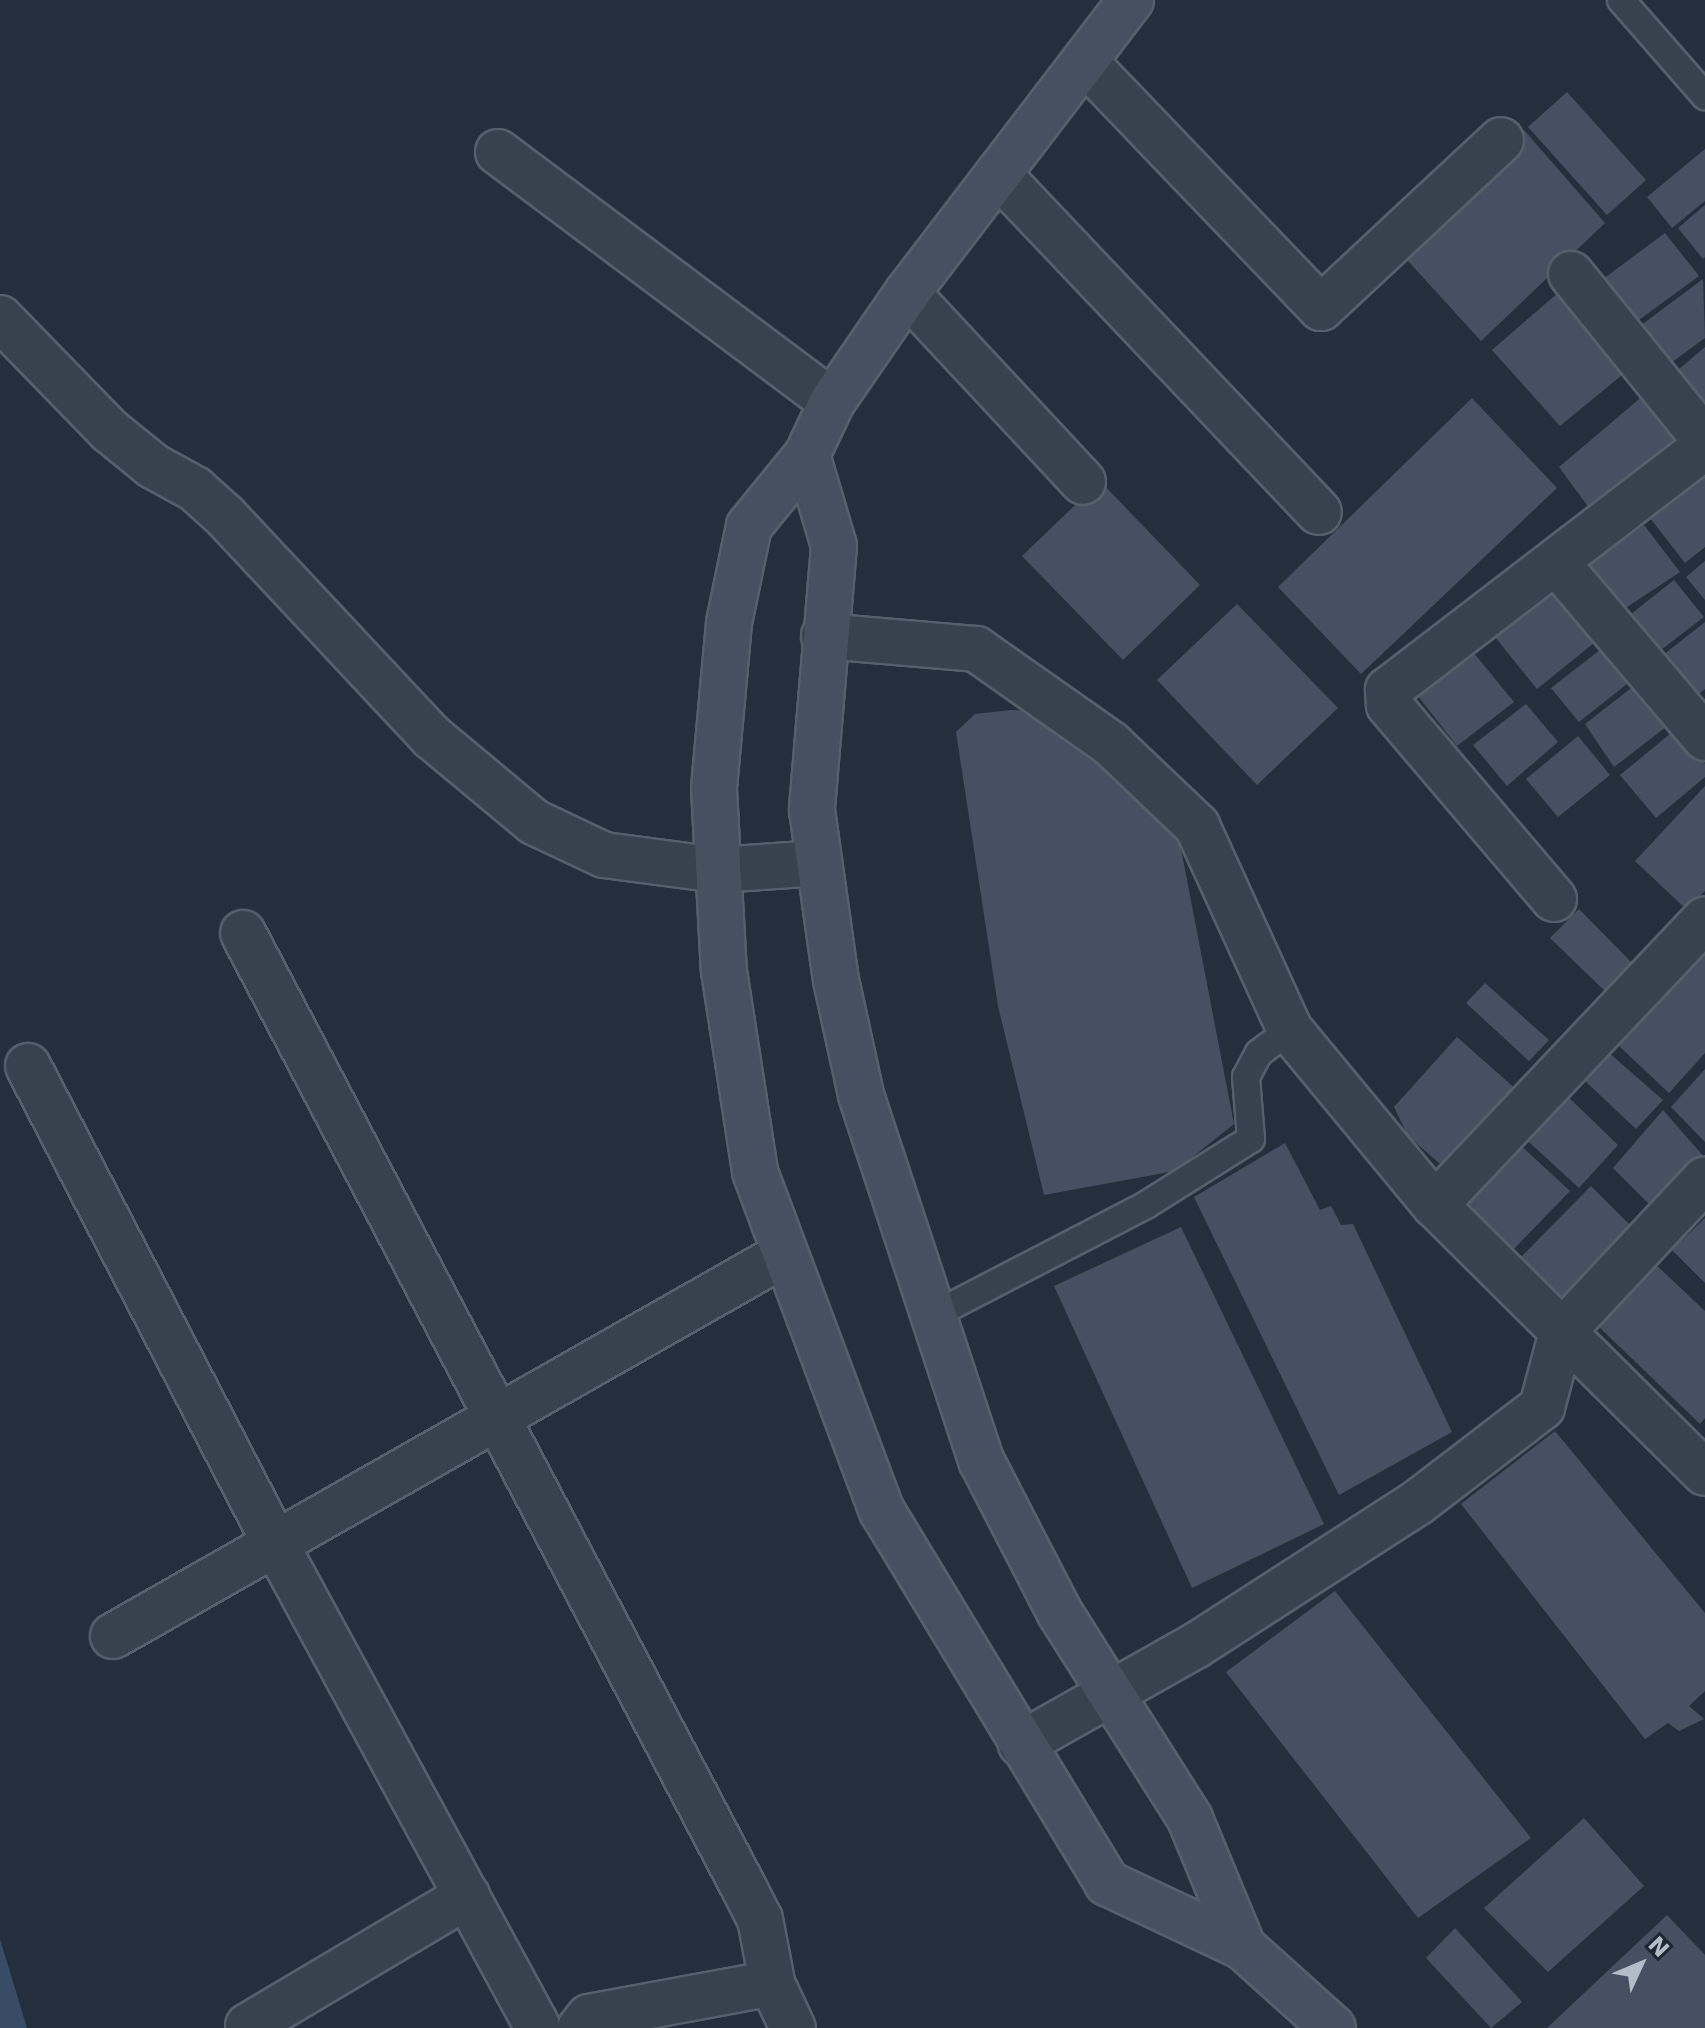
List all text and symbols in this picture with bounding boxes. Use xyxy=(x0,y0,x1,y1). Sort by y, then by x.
north arrow xyxy=(1601,1924,1681,2004)
text: N xyxy=(1643,1932,1674,1962)

